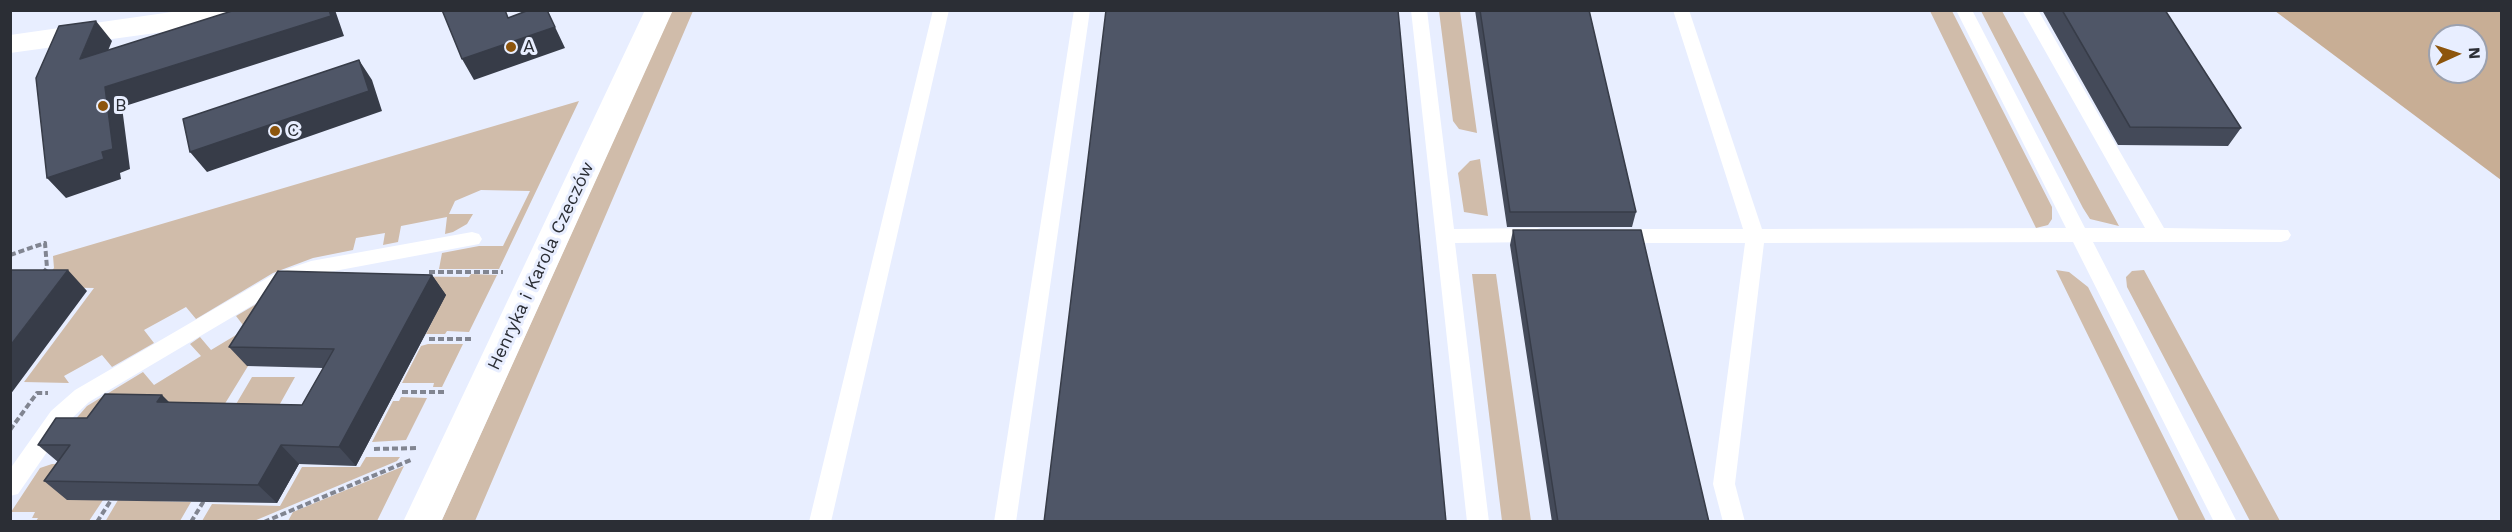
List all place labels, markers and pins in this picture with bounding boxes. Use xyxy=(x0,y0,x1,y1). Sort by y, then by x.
place label: A xyxy=(523,36,535,58)
marker: A xyxy=(504,40,518,54)
place label: B xyxy=(115,95,127,117)
marker: B xyxy=(96,99,110,113)
place label: C xyxy=(287,120,299,142)
marker: C xyxy=(268,124,282,138)

